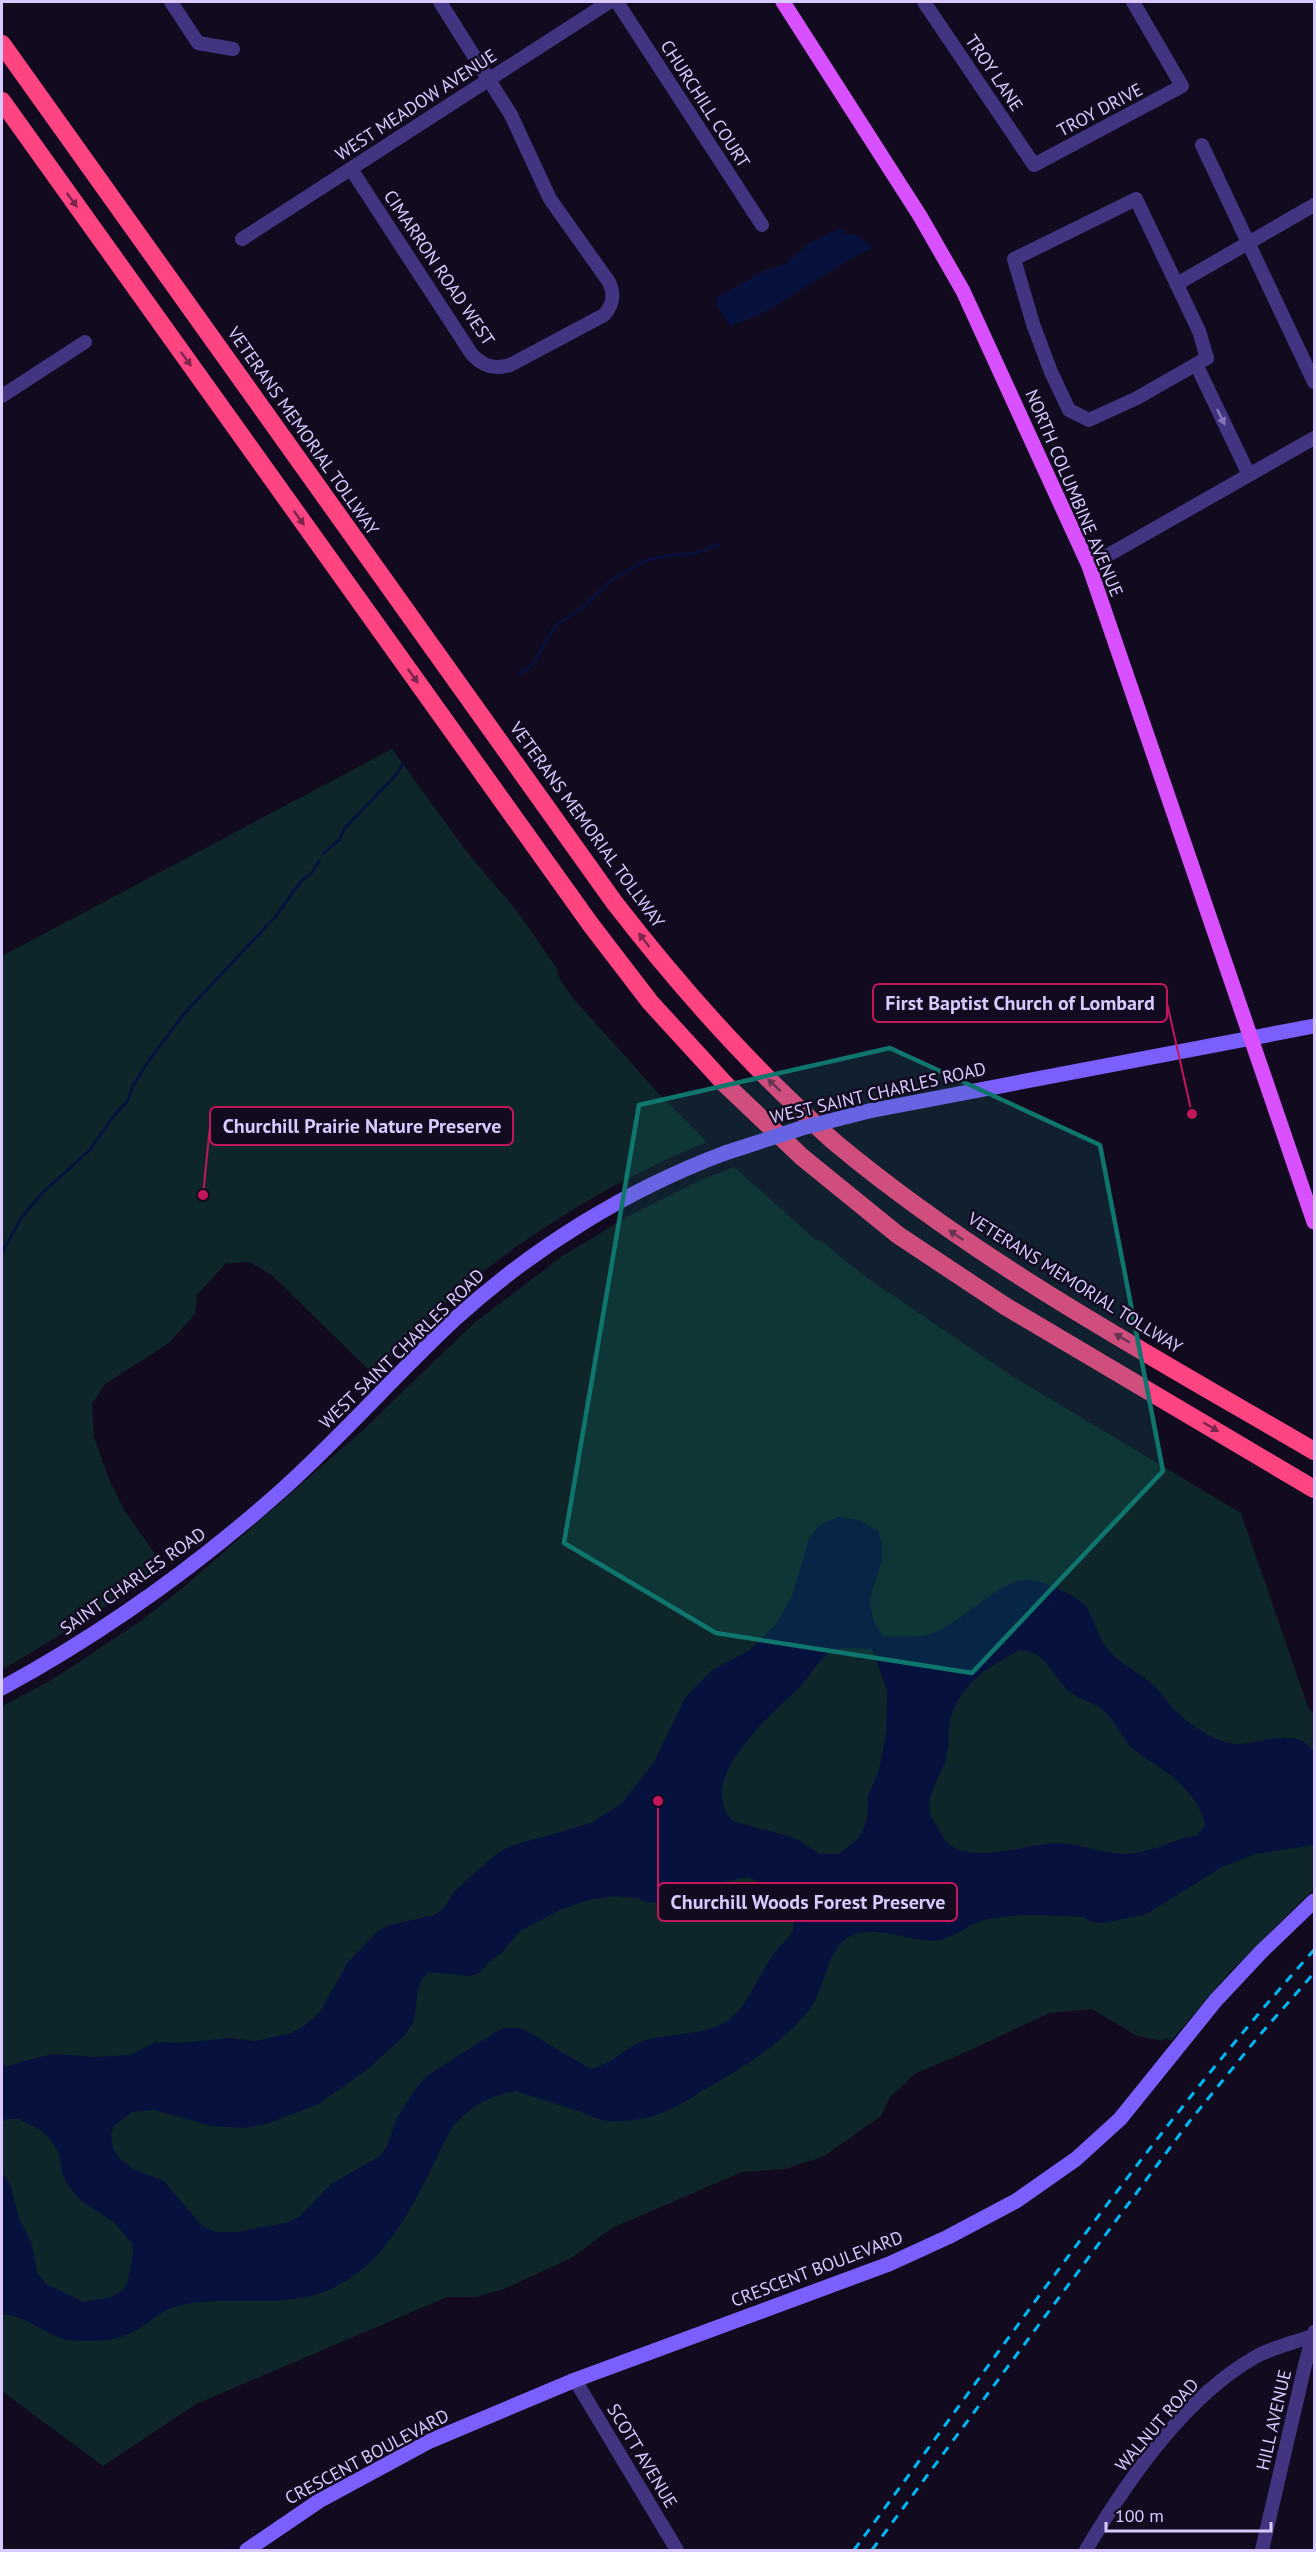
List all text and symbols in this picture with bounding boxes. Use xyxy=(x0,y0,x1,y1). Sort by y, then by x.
street label: TROY LANE xyxy=(960,30,1028,115)
street label: CHURCHILL COURT xyxy=(656,36,755,172)
street label: WEST MEADOW AVENUE xyxy=(331,44,501,165)
street label: TROY DRIVE xyxy=(1053,77,1146,142)
street label: CIMARRON ROAD WEST xyxy=(379,186,500,350)
one-way arrow xyxy=(66,192,78,208)
street label: VETERANS MEMORIAL TOLLWAY xyxy=(222,321,384,539)
one-way arrow xyxy=(180,350,192,366)
street label: NORTH COLUMBINE AVENUE xyxy=(1020,386,1129,600)
one-way arrow xyxy=(1217,408,1226,425)
one-way arrow xyxy=(293,509,305,525)
one-way arrow xyxy=(407,667,419,683)
street label: VETERANS MEMORIAL TOLLWAY xyxy=(504,716,670,932)
one-way arrow xyxy=(638,932,650,947)
callout: First Baptist Church of Lombard xyxy=(873,984,1167,1022)
text: First Baptist Church of Lombard xyxy=(885,990,1155,1016)
street label: WEST SAINT CHARLES ROAD xyxy=(768,1056,988,1129)
one-way arrow xyxy=(767,1078,781,1092)
callout: Churchill Prairie Nature Preserve xyxy=(210,1107,513,1145)
text: Churchill Prairie Nature Preserve xyxy=(223,1113,501,1139)
street label: VETERANS MEMORIAL TOLLWAY xyxy=(963,1206,1187,1358)
one-way arrow xyxy=(949,1229,965,1241)
street label: WEST SAINT CHARLES ROAD xyxy=(314,1264,489,1434)
one-way arrow xyxy=(1114,1332,1130,1343)
one-way arrow xyxy=(1203,1422,1219,1433)
street label: SAINT CHARLES ROAD xyxy=(55,1522,210,1639)
callout: Churchill Woods Forest Preserve xyxy=(658,1883,957,1921)
text: Churchill Woods Forest Preserve xyxy=(671,1889,945,1915)
street label: CRESCENT BOULEVARD xyxy=(728,2225,906,2312)
street label: HILL AVENUE xyxy=(1251,2367,1296,2472)
street label: WALNUT ROAD xyxy=(1110,2373,1203,2476)
street label: SCOTT AVENUE xyxy=(602,2399,683,2512)
street label: CRESCENT BOULEVARD xyxy=(281,2404,453,2509)
scale bar xyxy=(1106,2495,1271,2533)
text: 100 m xyxy=(1115,2504,1164,2527)

